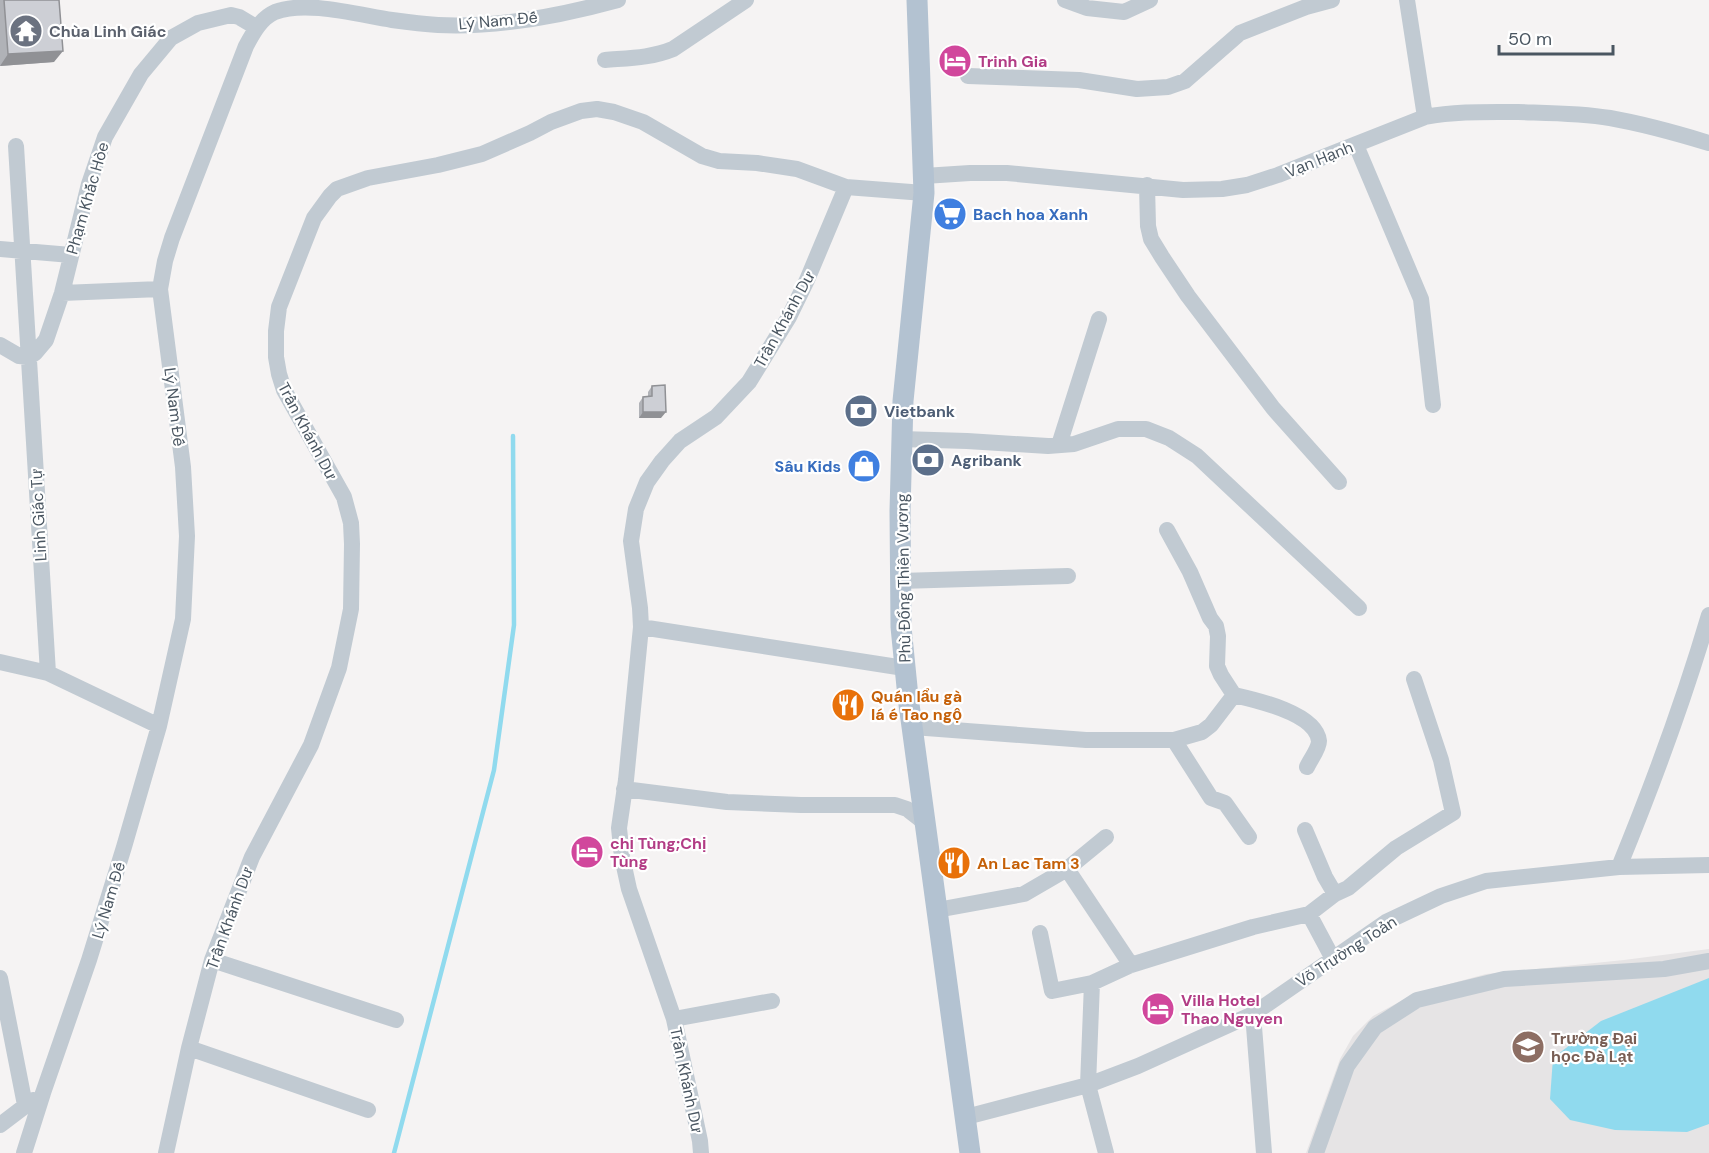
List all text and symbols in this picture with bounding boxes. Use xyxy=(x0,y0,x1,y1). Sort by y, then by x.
street label: Lý Nam Đế xyxy=(458,7,538,34)
temple icon: Chùa Linh Giác xyxy=(8,13,44,49)
scale bar xyxy=(1499,18,1613,56)
place label: Chùa Linh Giác xyxy=(49,21,166,42)
text: 50 m xyxy=(1508,27,1552,51)
hotel icon: Trinh Gia xyxy=(937,43,973,79)
place label: Trinh Gia xyxy=(978,51,1047,72)
street label: Vạn Hạnh xyxy=(1282,136,1356,183)
street label: Phạm Khắc Hòe xyxy=(61,139,114,257)
supermarket icon: Bach hoa Xanh xyxy=(932,196,968,232)
place label: Bach hoa Xanh xyxy=(973,204,1088,225)
street label: Trần Khánh Dư xyxy=(749,267,820,371)
street label: Lý Nam Đế xyxy=(159,366,190,448)
street label: Trần Khánh Dư xyxy=(273,379,342,484)
bank icon: Vietbank xyxy=(843,393,879,429)
place label: Vietbank xyxy=(884,401,956,422)
bank icon: Agribank xyxy=(910,442,946,478)
shop icon: Sâu Kids xyxy=(846,448,882,484)
place label: Agribank xyxy=(951,450,1023,471)
place label: Sâu Kids xyxy=(775,456,841,477)
street label: Linh Giác Tự xyxy=(26,468,51,562)
street label: Phù Đổng Thiên Vương xyxy=(892,493,915,663)
place label: Quán lẩu gà lá é Tao ngộ xyxy=(871,686,962,725)
restaurant icon: Quán lẩu gà lá é Tao ngộ xyxy=(830,687,866,723)
place label: chị Tùng;Chị Tùng xyxy=(610,833,706,872)
hotel icon: chị Tùng;Chị Tùng xyxy=(569,834,605,870)
restaurant icon: An Lac Tam 3 xyxy=(936,845,972,881)
place label: An Lac Tam 3 xyxy=(977,853,1080,874)
street label: Lý Nam Đế xyxy=(87,859,130,941)
street label: Trần Khánh Dư xyxy=(201,864,258,972)
street label: Võ Trường Toản xyxy=(1292,911,1401,992)
place label: Villa Hotel Thao Nguyen xyxy=(1181,990,1283,1029)
hotel icon: Villa Hotel Thao Nguyen xyxy=(1140,991,1176,1027)
street label: Trần Khánh Dư xyxy=(665,1025,708,1135)
place label: Trường Đại học Đà Lạt xyxy=(1551,1028,1637,1067)
school or university icon: Trường Đại học Đà Lạt xyxy=(1510,1029,1546,1065)

